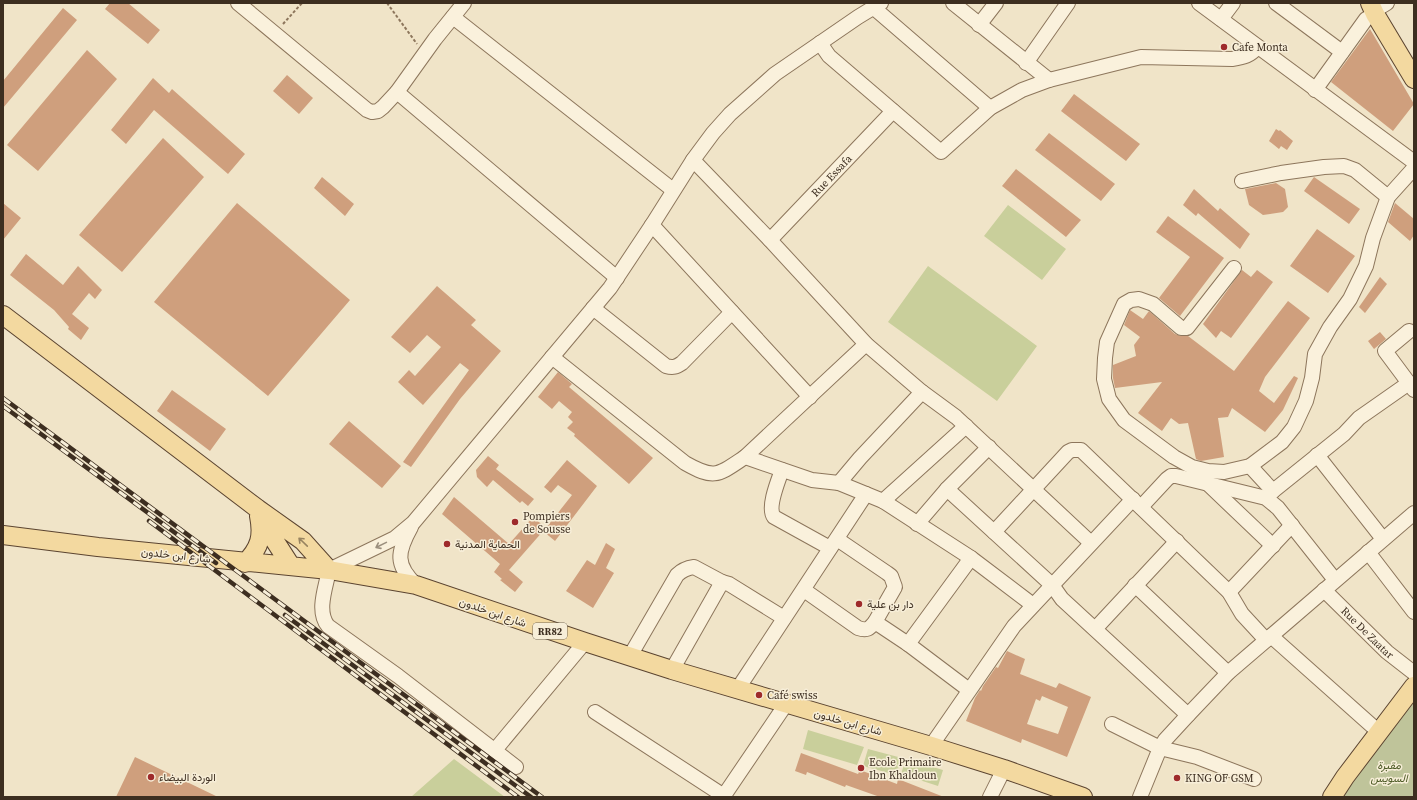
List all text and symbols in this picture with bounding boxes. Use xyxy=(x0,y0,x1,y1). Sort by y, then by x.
place label: Cafe Monta xyxy=(1232,40,1288,55)
marker: Cafe Monta xyxy=(1219,42,1229,52)
street label: Rue Essafa xyxy=(808,151,856,200)
place label: Pompiers de Sousse xyxy=(523,509,571,537)
marker: Pompiers de Sousse xyxy=(510,517,520,527)
one-way arrow xyxy=(298,537,308,546)
place label: الحماية المدنية xyxy=(455,537,520,552)
marker: الحماية المدنية xyxy=(442,539,452,549)
one-way arrow xyxy=(375,542,387,550)
street label: شارع ابن خلدون xyxy=(140,544,212,567)
street label: شارع ابن خلدون xyxy=(457,594,529,631)
place label: دار بن علية xyxy=(867,597,914,612)
marker: دار بن علية xyxy=(854,599,864,609)
street label: Rue De Zaatar xyxy=(1337,604,1397,663)
road number: RR82 xyxy=(533,623,567,639)
place label: Café swiss xyxy=(767,688,818,703)
marker: Café swiss xyxy=(754,690,764,700)
street label: شارع ابن خلدون xyxy=(812,706,884,739)
place label: Ecole Primaire Ibn Khaldoun xyxy=(869,755,942,783)
park label: مقبرة السويس xyxy=(1371,758,1409,786)
marker: Ecole Primaire Ibn Khaldoun xyxy=(856,763,866,773)
place label: الوردة البيضاء xyxy=(159,770,216,785)
place label: KING OF GSM xyxy=(1185,771,1254,786)
marker: الوردة البيضاء xyxy=(146,772,156,782)
marker: KING OF GSM xyxy=(1172,773,1182,783)

